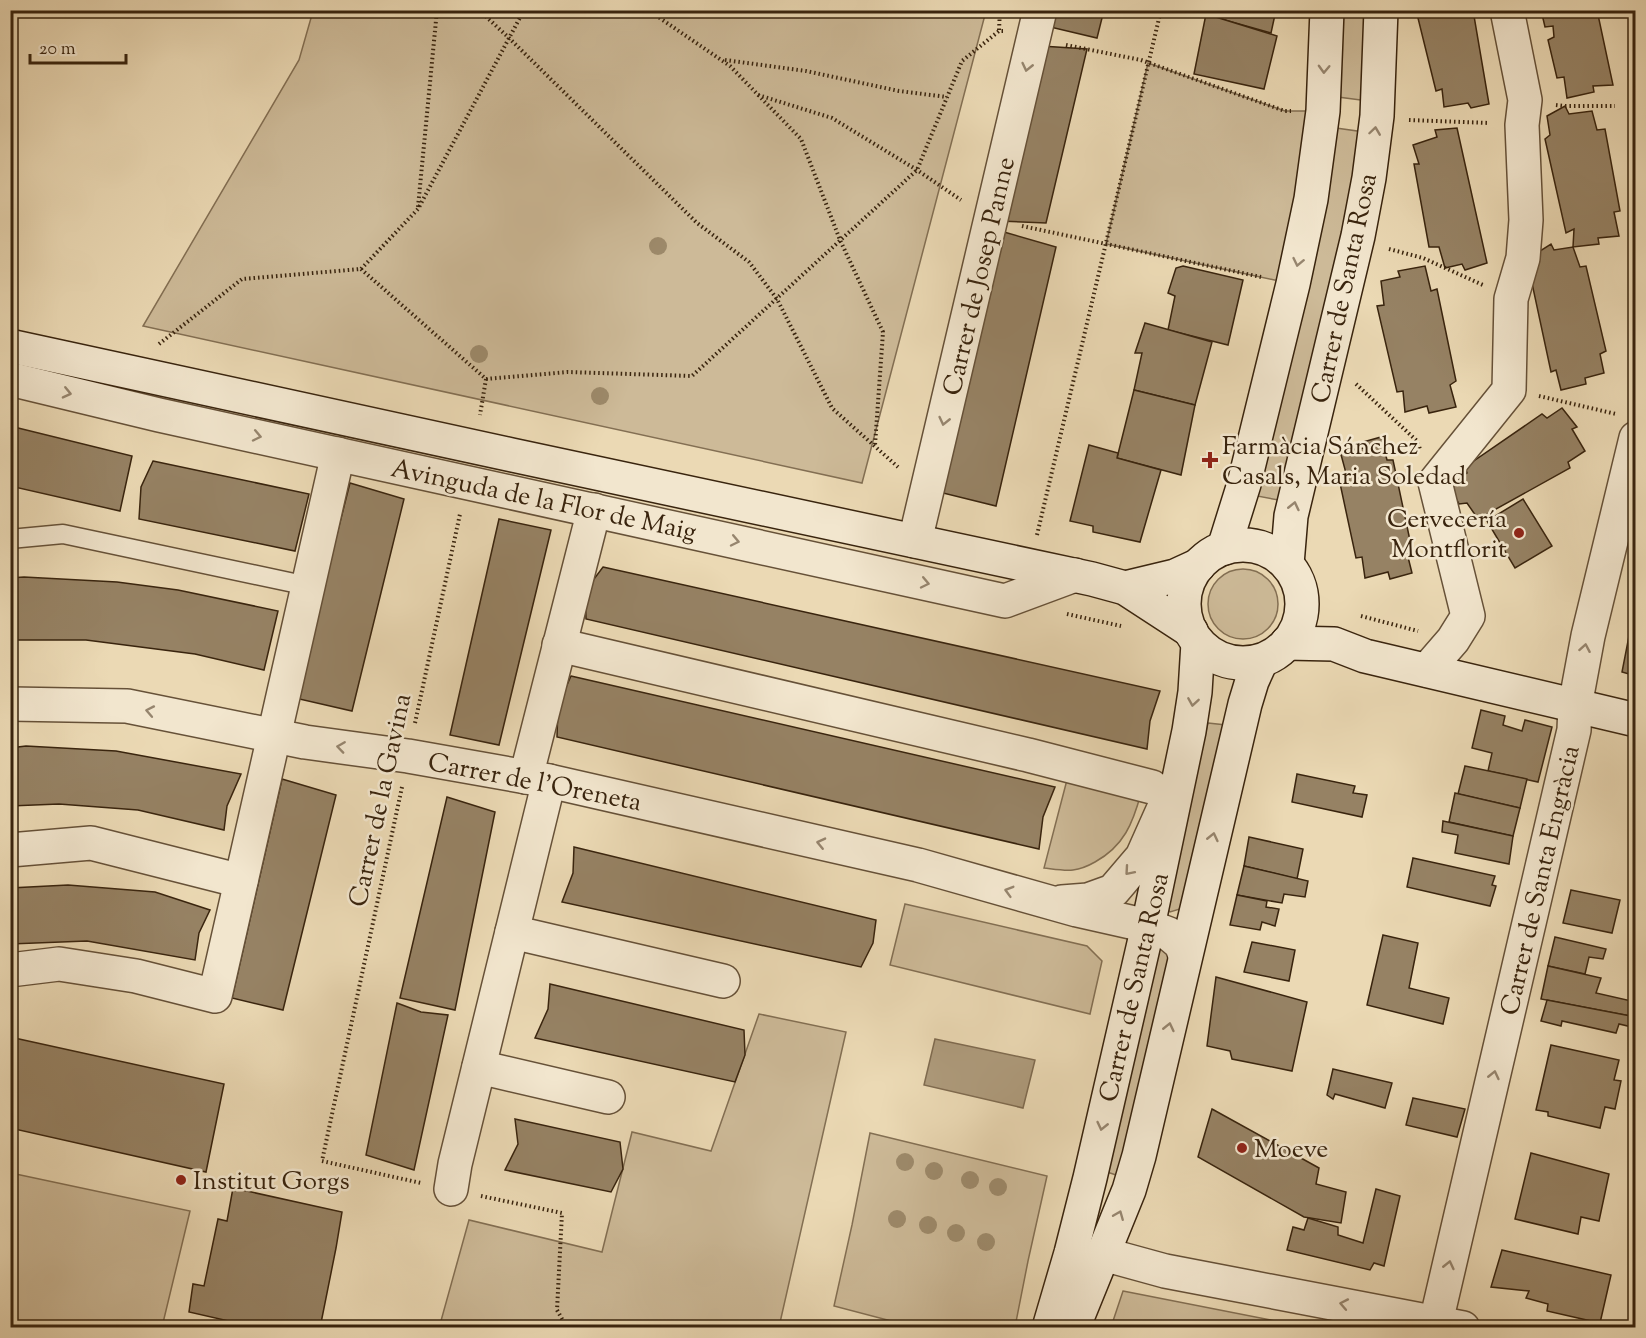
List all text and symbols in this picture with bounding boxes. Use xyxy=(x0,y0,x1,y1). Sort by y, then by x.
scale bar xyxy=(30,27,126,65)
text: 20 m xyxy=(39,37,76,63)
one-way arrow xyxy=(1021,62,1034,72)
one-way arrow xyxy=(1318,64,1331,73)
one-way arrow xyxy=(1369,126,1381,135)
street label: Carrer de Josep Panne xyxy=(935,154,1026,400)
street label: Carrer de Santa Rosa xyxy=(1303,170,1388,407)
one-way arrow xyxy=(1292,256,1305,266)
one-way arrow xyxy=(62,385,72,398)
one-way arrow xyxy=(938,416,951,426)
one-way arrow xyxy=(252,429,262,442)
place label: Farmàcia Sánchez Casals, Maria Soledad xyxy=(1222,429,1466,496)
street label: Avinguda de la Flor de Maig xyxy=(387,451,700,552)
marker: Farmàcia Sánchez Casals, Maria Soledad xyxy=(1203,453,1217,467)
one-way arrow xyxy=(1286,501,1299,511)
place label: Cervecería Montflorit xyxy=(1387,502,1507,569)
marker: Cervecería Montflorit xyxy=(1512,526,1526,540)
one-way arrow xyxy=(730,534,740,547)
one-way arrow xyxy=(920,576,930,589)
one-way arrow xyxy=(1579,643,1591,653)
street label: Carrer de la Gavina xyxy=(341,690,422,911)
one-way arrow xyxy=(1187,696,1200,706)
one-way arrow xyxy=(145,705,155,718)
one-way arrow xyxy=(337,741,346,753)
street label: Carrer de Santa Engràcia xyxy=(1492,742,1591,1019)
street label: Carrer de l'Oreneta xyxy=(424,745,645,822)
one-way arrow xyxy=(1206,832,1219,842)
one-way arrow xyxy=(816,837,826,850)
one-way arrow xyxy=(1125,865,1136,875)
street label: Carrer de Santa Rosa xyxy=(1091,869,1180,1106)
one-way arrow xyxy=(1005,886,1015,898)
one-way arrow xyxy=(1162,1022,1175,1032)
one-way arrow xyxy=(1486,1070,1499,1080)
one-way arrow xyxy=(1096,1121,1109,1131)
place label: Moeve xyxy=(1254,1132,1328,1169)
marker: Moeve xyxy=(1235,1141,1249,1155)
place label: Institut Gorgs xyxy=(193,1164,350,1201)
marker: Institut Gorgs xyxy=(174,1173,188,1187)
one-way arrow xyxy=(1112,1211,1124,1222)
one-way arrow xyxy=(1442,1260,1455,1270)
one-way arrow xyxy=(1339,1298,1349,1311)

